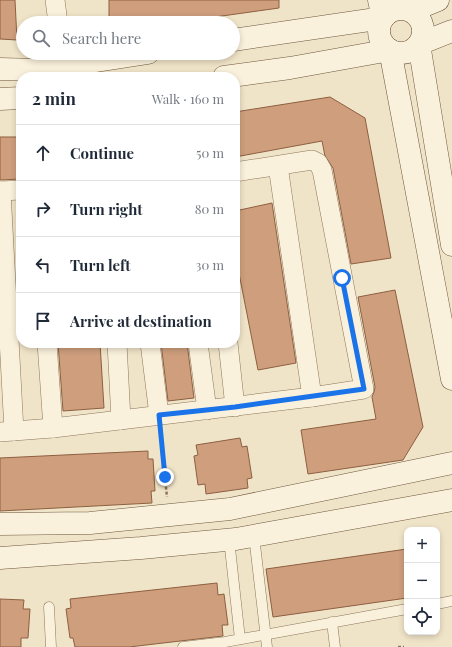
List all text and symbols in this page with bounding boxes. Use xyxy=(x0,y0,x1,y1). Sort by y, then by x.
search box xyxy=(16,16,240,60)
icon: search xyxy=(30,27,52,49)
text: Search here xyxy=(62,28,141,48)
text: 2 min xyxy=(32,87,76,109)
text: Walk · 160 m xyxy=(152,90,224,107)
icon: ahead xyxy=(32,142,54,164)
text: Continue xyxy=(70,143,134,163)
text: 50 m xyxy=(196,144,224,161)
icon: right xyxy=(32,198,54,220)
text: Turn right xyxy=(70,199,143,219)
text: 80 m xyxy=(195,200,224,217)
icon: left xyxy=(32,254,54,276)
text: Turn left xyxy=(70,255,131,275)
text: 30 m xyxy=(196,256,224,273)
route start xyxy=(333,269,351,287)
icon: arrive xyxy=(32,310,54,332)
text: Arrive at destination xyxy=(70,311,212,331)
route end xyxy=(156,468,174,486)
map controls xyxy=(404,527,440,635)
button: + xyxy=(404,527,440,563)
button: − xyxy=(404,563,440,599)
button: locate xyxy=(404,599,440,635)

